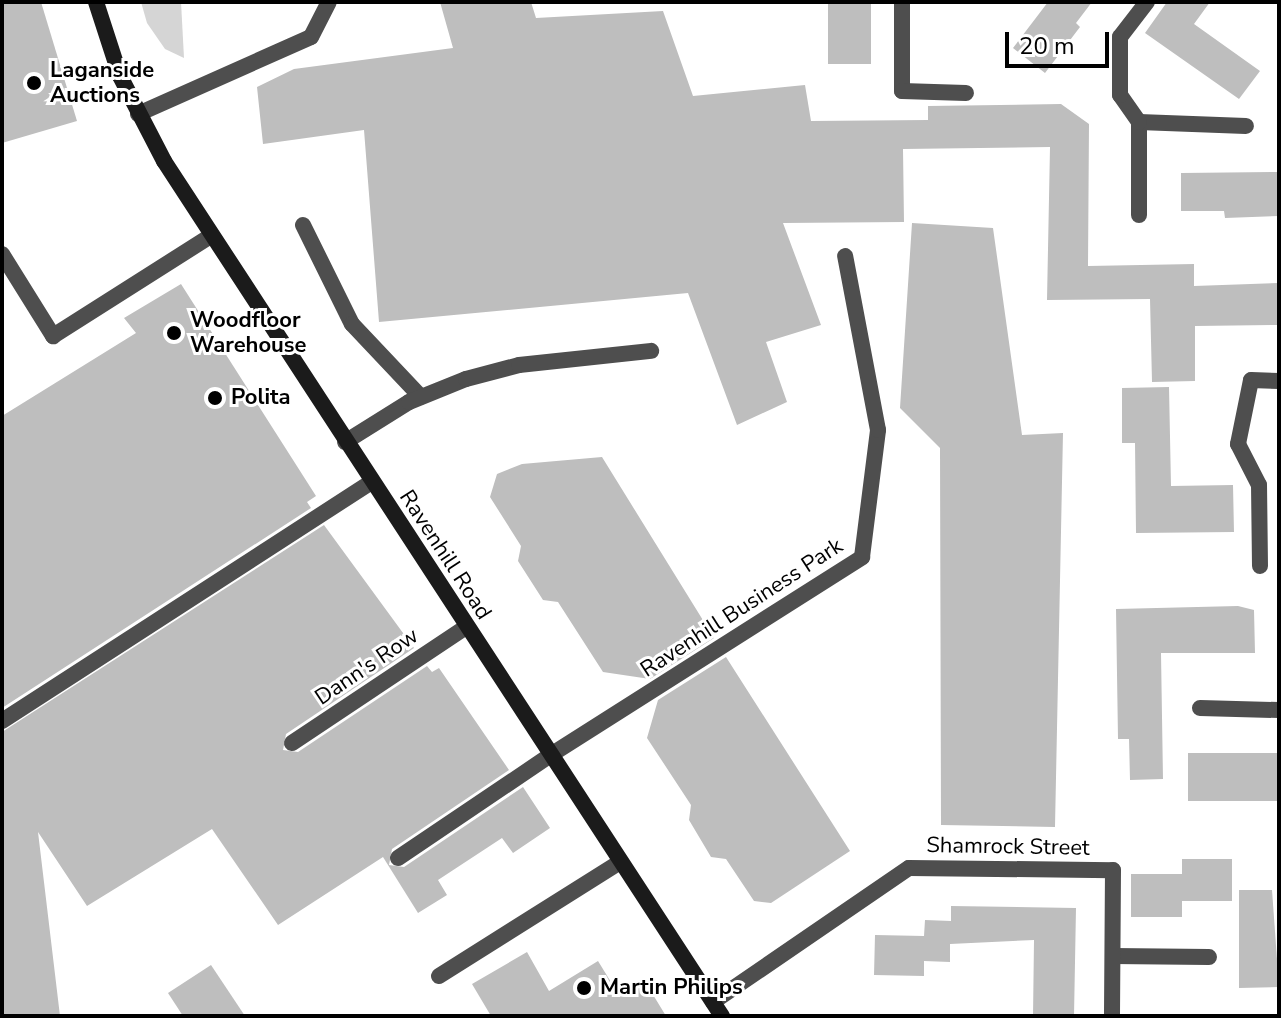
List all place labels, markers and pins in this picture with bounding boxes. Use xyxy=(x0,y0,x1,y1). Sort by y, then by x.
place label: Laganside Auctions xyxy=(50,57,154,108)
marker: Laganside Auctions xyxy=(25,74,43,92)
place label: Woodfloor Warehouse xyxy=(190,307,307,358)
marker: Woodfloor Warehouse xyxy=(165,324,183,342)
place label: Polita xyxy=(231,385,291,411)
marker: Polita xyxy=(206,389,224,407)
place label: Martin Philips xyxy=(600,975,743,1001)
marker: Martin Philips xyxy=(575,979,593,997)

